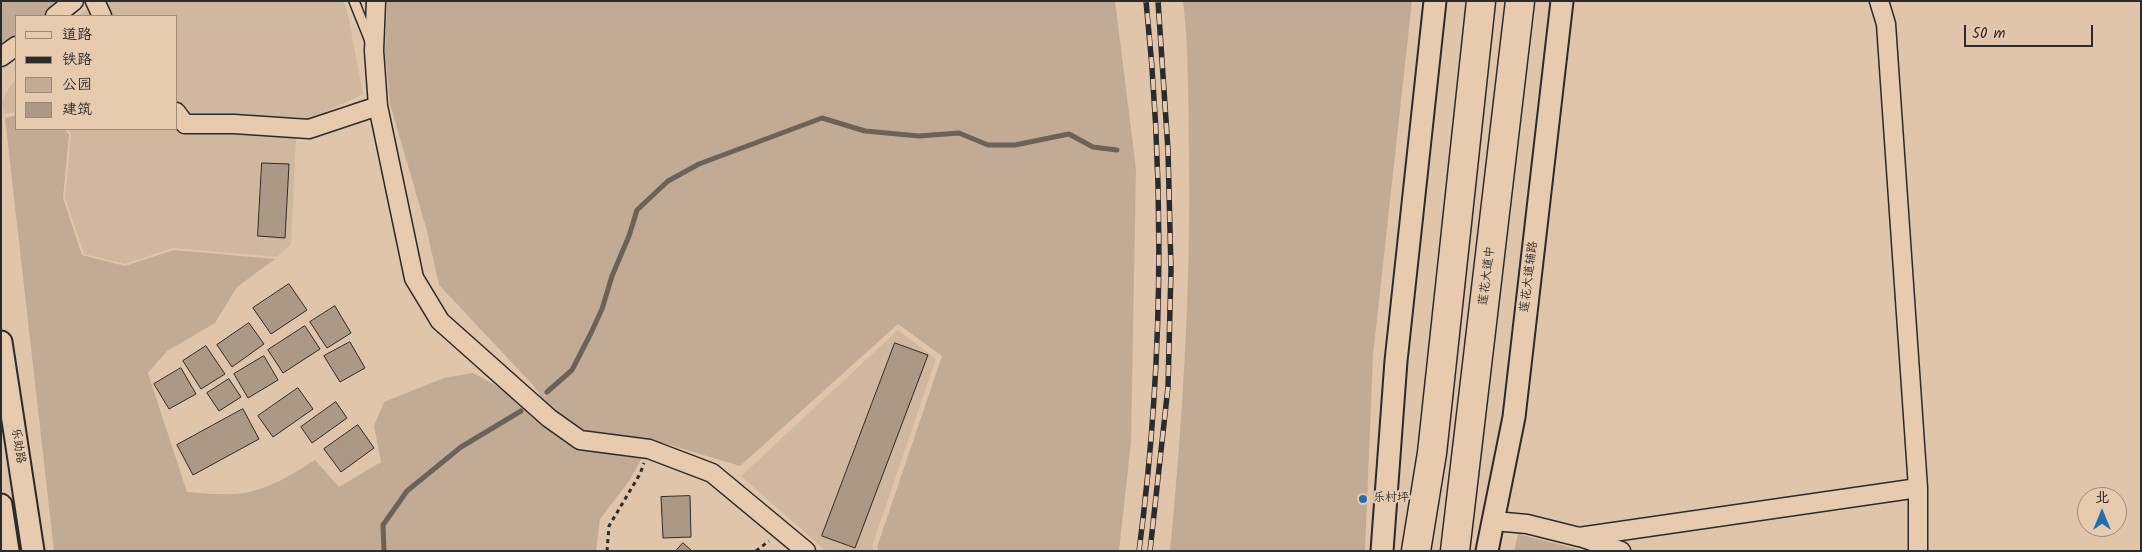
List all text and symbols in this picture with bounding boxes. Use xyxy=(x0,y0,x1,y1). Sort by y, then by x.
legend xyxy=(15,15,178,130)
scale bar xyxy=(1967,15,2096,47)
text: 50 m xyxy=(1972,22,2006,46)
text: 道路 xyxy=(62,23,92,47)
text: 铁路 xyxy=(62,48,92,72)
text: 公园 xyxy=(62,73,92,97)
text: 建筑 xyxy=(62,98,92,122)
street label: 莲花大道辅路 xyxy=(1518,240,1542,314)
street label: 莲花大道中 xyxy=(1477,245,1499,307)
street label: 乐助路 xyxy=(7,427,27,465)
north arrow xyxy=(2077,487,2127,537)
text: 北 xyxy=(2095,487,2109,509)
place label: 乐村坪 xyxy=(1373,492,1409,506)
marker: 乐村坪 xyxy=(1357,493,1369,505)

